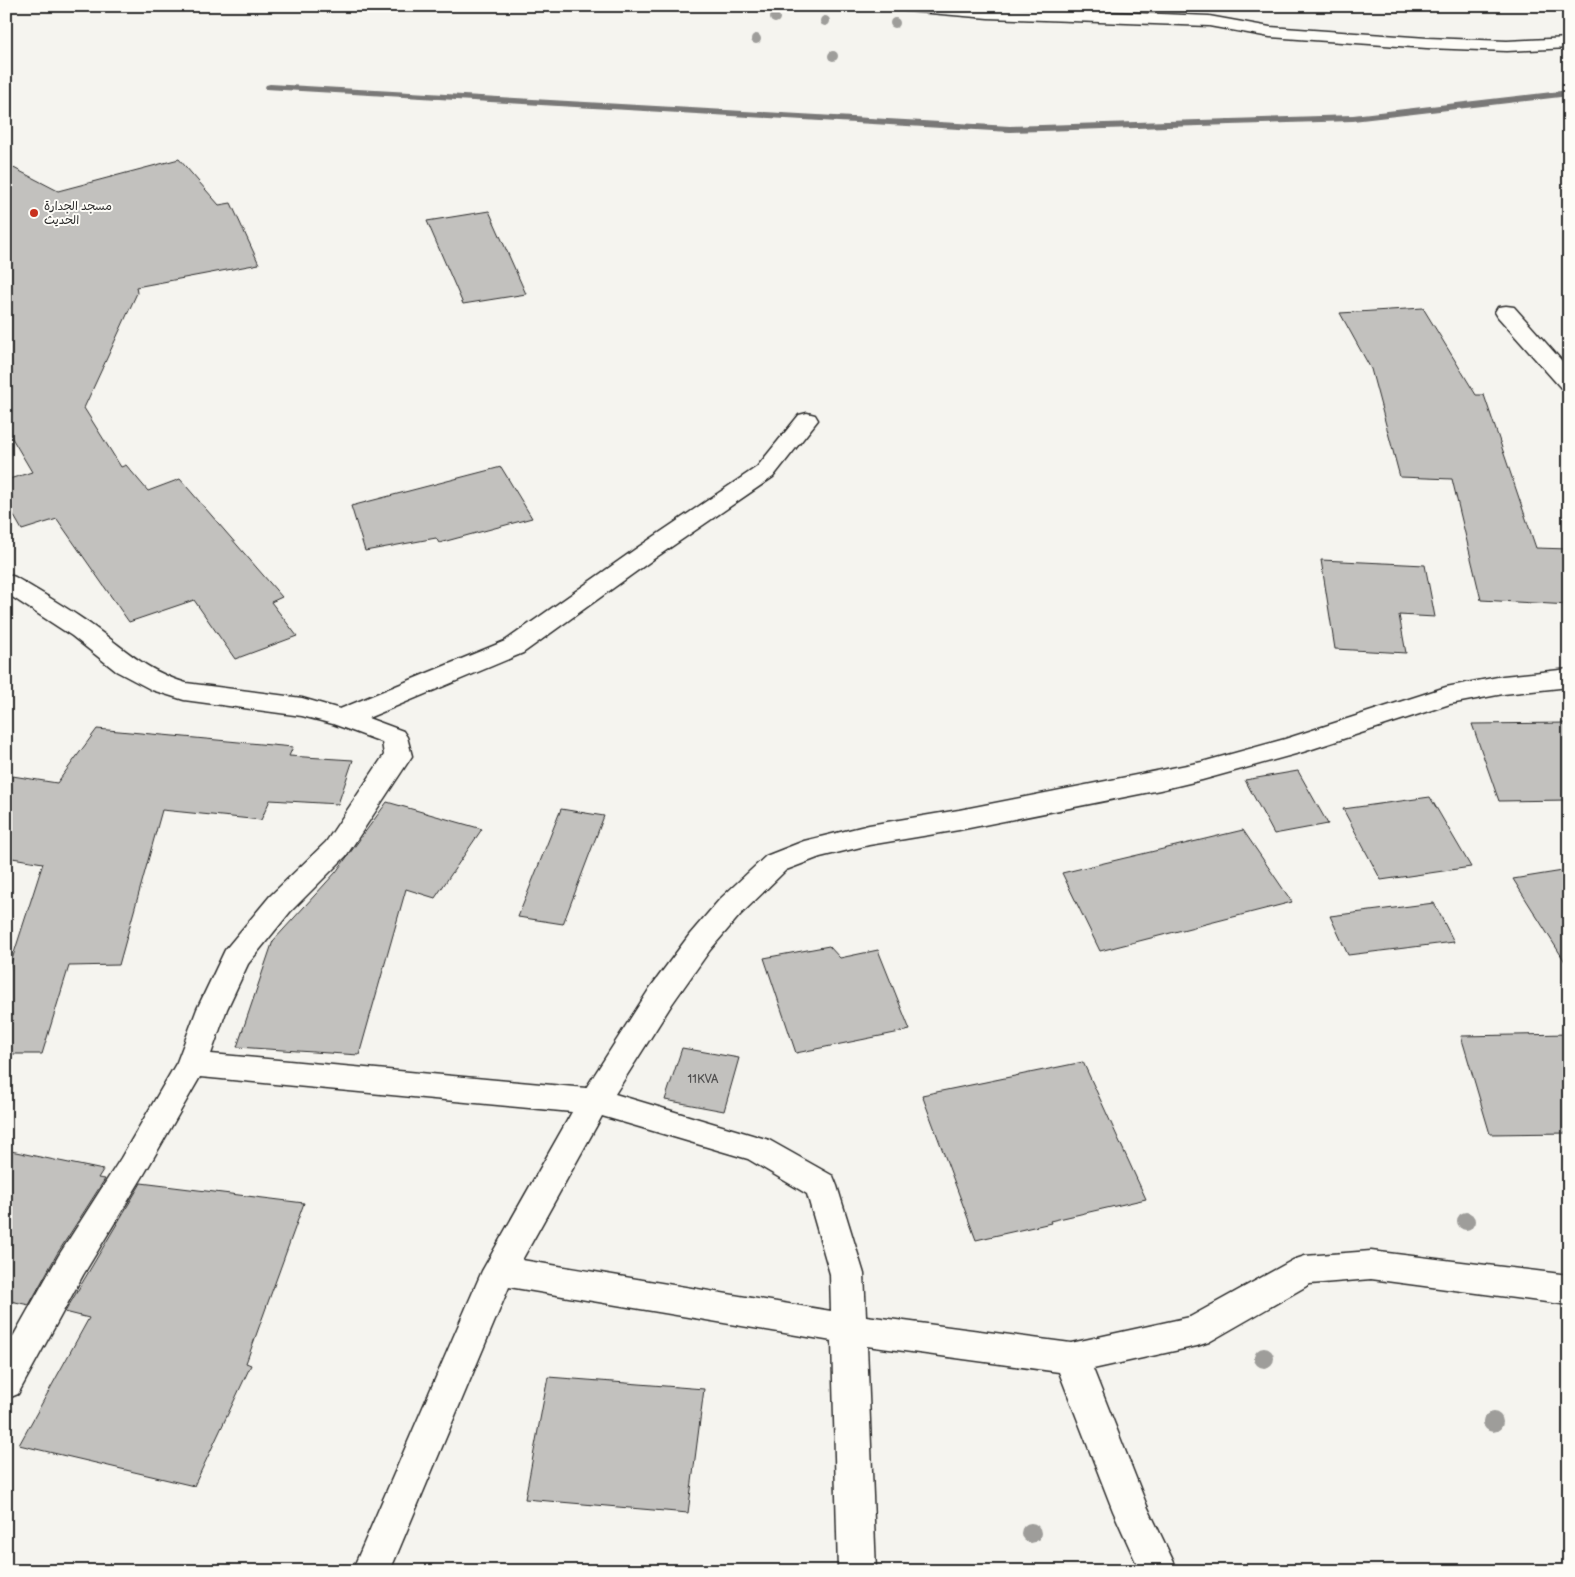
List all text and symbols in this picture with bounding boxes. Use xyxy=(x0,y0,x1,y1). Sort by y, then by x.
place label: مسجد الجدارة الحديث xyxy=(44,199,112,228)
marker: مسجد الجدارة الحديث xyxy=(28,207,40,219)
house number: 11KVA xyxy=(688,1072,719,1087)

